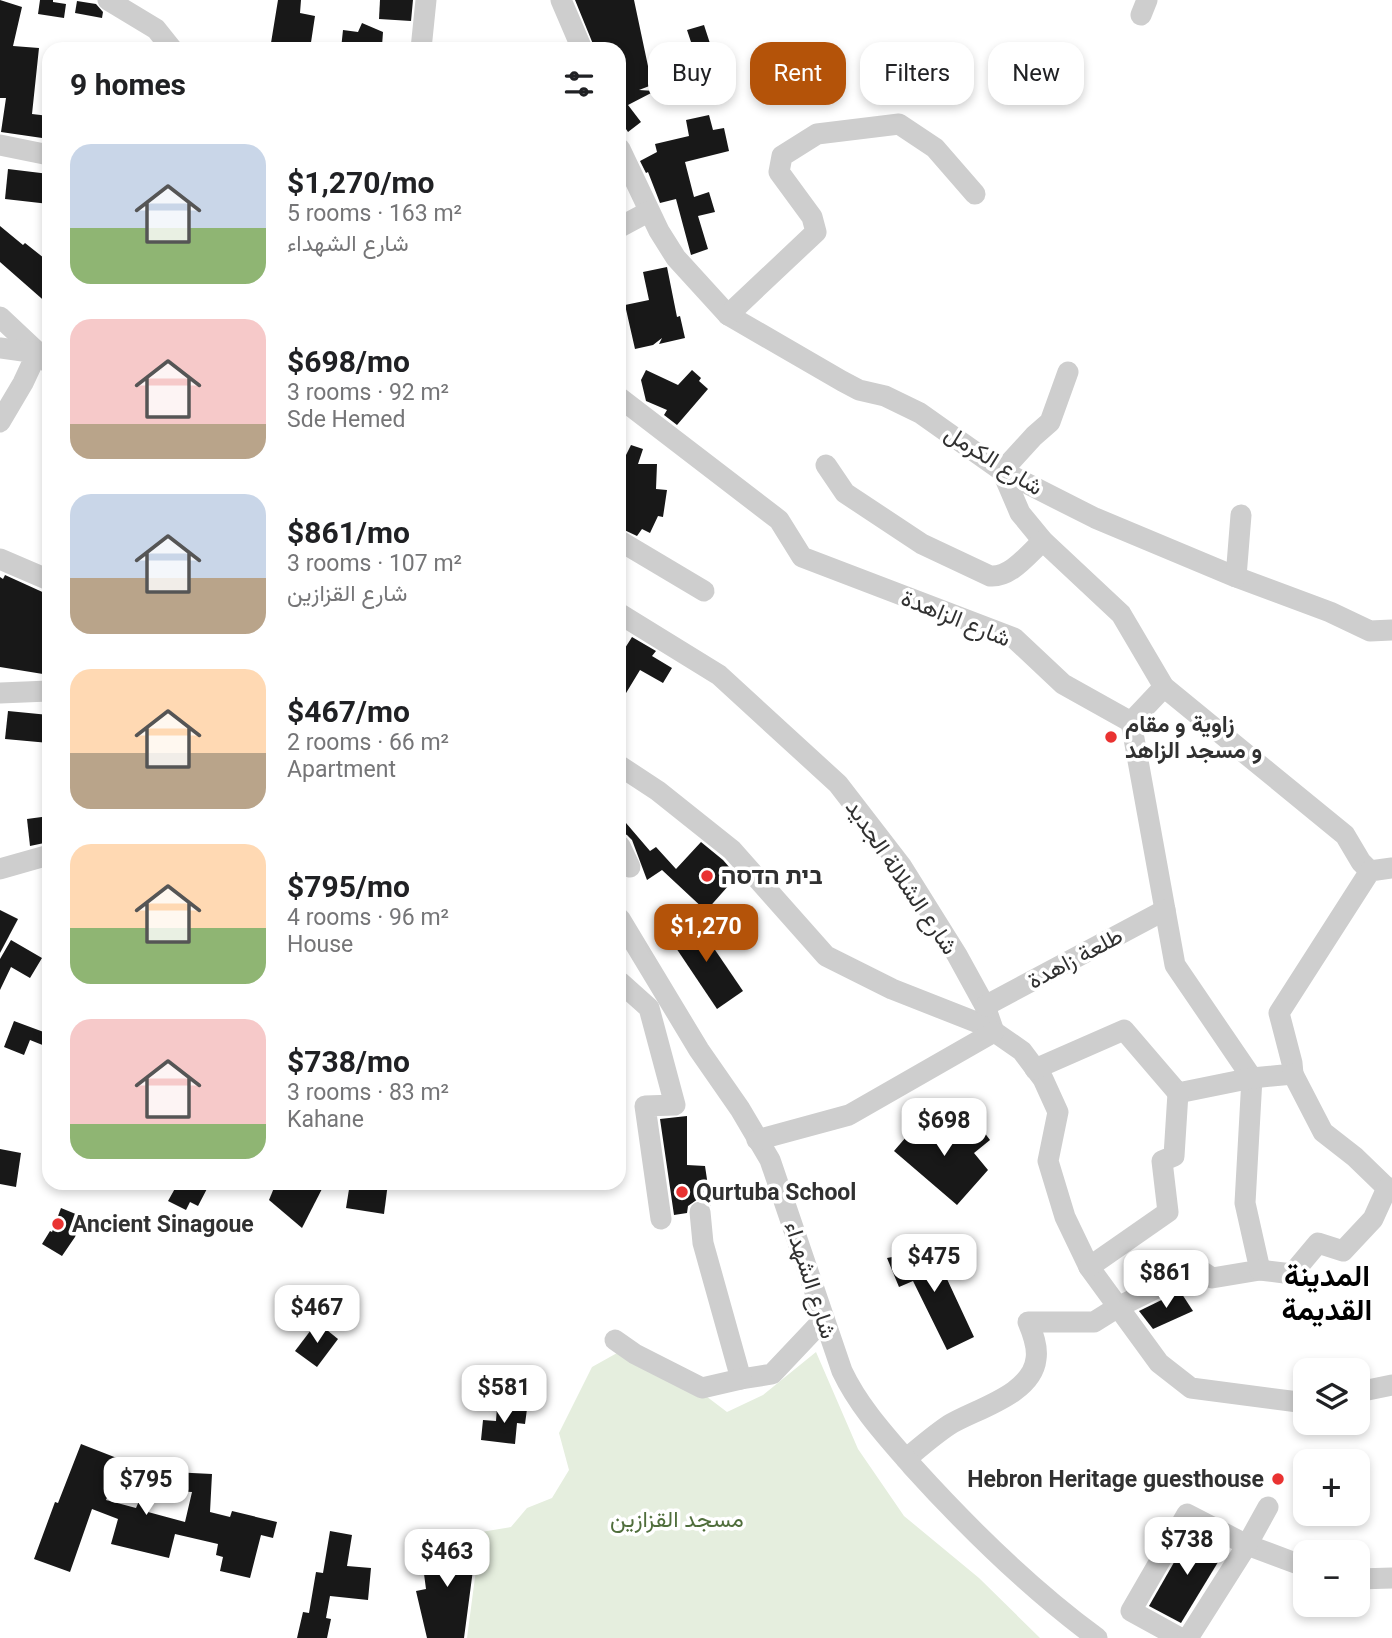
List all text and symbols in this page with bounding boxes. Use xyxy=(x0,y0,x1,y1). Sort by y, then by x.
chip: Buy xyxy=(648,42,736,105)
chip: Rent xyxy=(750,42,846,105)
chip: Filters xyxy=(860,42,974,105)
chip: New xyxy=(988,42,1084,105)
icon: filters xyxy=(560,65,598,103)
text: 9 homes xyxy=(70,67,186,102)
text: $1,270/mo xyxy=(287,165,435,200)
icon: home xyxy=(126,172,210,256)
text: 5 rooms · 163 m² xyxy=(287,200,462,227)
text: شارع الشهداء xyxy=(287,230,409,257)
text: $698/mo xyxy=(287,344,410,379)
icon: home xyxy=(126,347,210,431)
text: 3 rooms · 92 m² xyxy=(287,379,449,406)
text: Sde Hemed xyxy=(287,406,405,433)
street label: شارع الكرمل xyxy=(939,420,1048,503)
text: $861/mo xyxy=(287,515,410,550)
icon: home xyxy=(126,522,210,606)
text: 3 rooms · 107 m² xyxy=(287,550,462,577)
text: شارع القزازين xyxy=(287,580,407,607)
street label: شارع الزاهدة xyxy=(896,584,1014,654)
text: $467/mo xyxy=(287,694,410,729)
icon: home xyxy=(126,697,210,781)
place label: زاوية و مقام و مسجد الزاهد xyxy=(1125,711,1262,765)
text: 2 rooms · 66 m² xyxy=(287,729,449,756)
marker: زاوية و مقام و مسجد الزاهد xyxy=(1103,729,1119,745)
text: Apartment xyxy=(287,756,396,783)
street label: شارع الشلالة الجديد xyxy=(838,795,963,961)
place label: בית הדסה xyxy=(721,863,823,890)
marker: בית הדסה xyxy=(699,868,715,884)
text: $795/mo xyxy=(287,869,410,904)
icon: home xyxy=(126,872,210,956)
text: 4 rooms · 96 m² xyxy=(287,904,449,931)
pin: $1,270 xyxy=(649,904,763,964)
text: $1,270 xyxy=(670,913,742,940)
street label: طلعة زاهدة xyxy=(1023,922,1128,996)
text: House xyxy=(287,931,353,958)
text: $738/mo xyxy=(287,1044,410,1079)
icon: home xyxy=(126,1047,210,1131)
text: 3 rooms · 83 m² xyxy=(287,1079,449,1106)
pin: $698 xyxy=(903,1098,985,1158)
text: Kahane xyxy=(287,1106,364,1133)
text: $698 xyxy=(918,1107,970,1134)
place label: Qurtuba School xyxy=(696,1179,856,1206)
marker: Qurtuba School xyxy=(674,1184,690,1200)
place label: Ancient Sinagoue xyxy=(72,1211,254,1238)
marker: Ancient Sinagoue xyxy=(50,1216,66,1232)
street label: شارع الشهداء xyxy=(777,1218,842,1343)
pin: $475 xyxy=(893,1234,975,1294)
text: $475 xyxy=(908,1243,960,1270)
pin: $861 xyxy=(1125,1250,1207,1310)
district label: المدينة القديمة xyxy=(1282,1258,1372,1327)
text: $861 xyxy=(1140,1259,1192,1286)
pin: $467 xyxy=(276,1286,358,1345)
text: $467 xyxy=(291,1294,343,1321)
map controls xyxy=(1293,1358,1370,1617)
button: layers xyxy=(1293,1358,1370,1435)
pin: $581 xyxy=(463,1366,545,1425)
text: $581 xyxy=(478,1374,530,1401)
button: + xyxy=(1293,1449,1370,1526)
pin: $795 xyxy=(105,1458,187,1517)
text: $795 xyxy=(120,1466,172,1493)
place label: Hebron Heritage guesthouse xyxy=(967,1466,1264,1493)
marker: Hebron Heritage guesthouse xyxy=(1270,1471,1286,1487)
park label: مسجد القزازين xyxy=(610,1506,744,1534)
pin: $738 xyxy=(1146,1518,1228,1577)
text: $738 xyxy=(1161,1526,1213,1553)
pin: $463 xyxy=(406,1530,488,1589)
text: $463 xyxy=(421,1538,473,1565)
button: − xyxy=(1293,1540,1370,1617)

